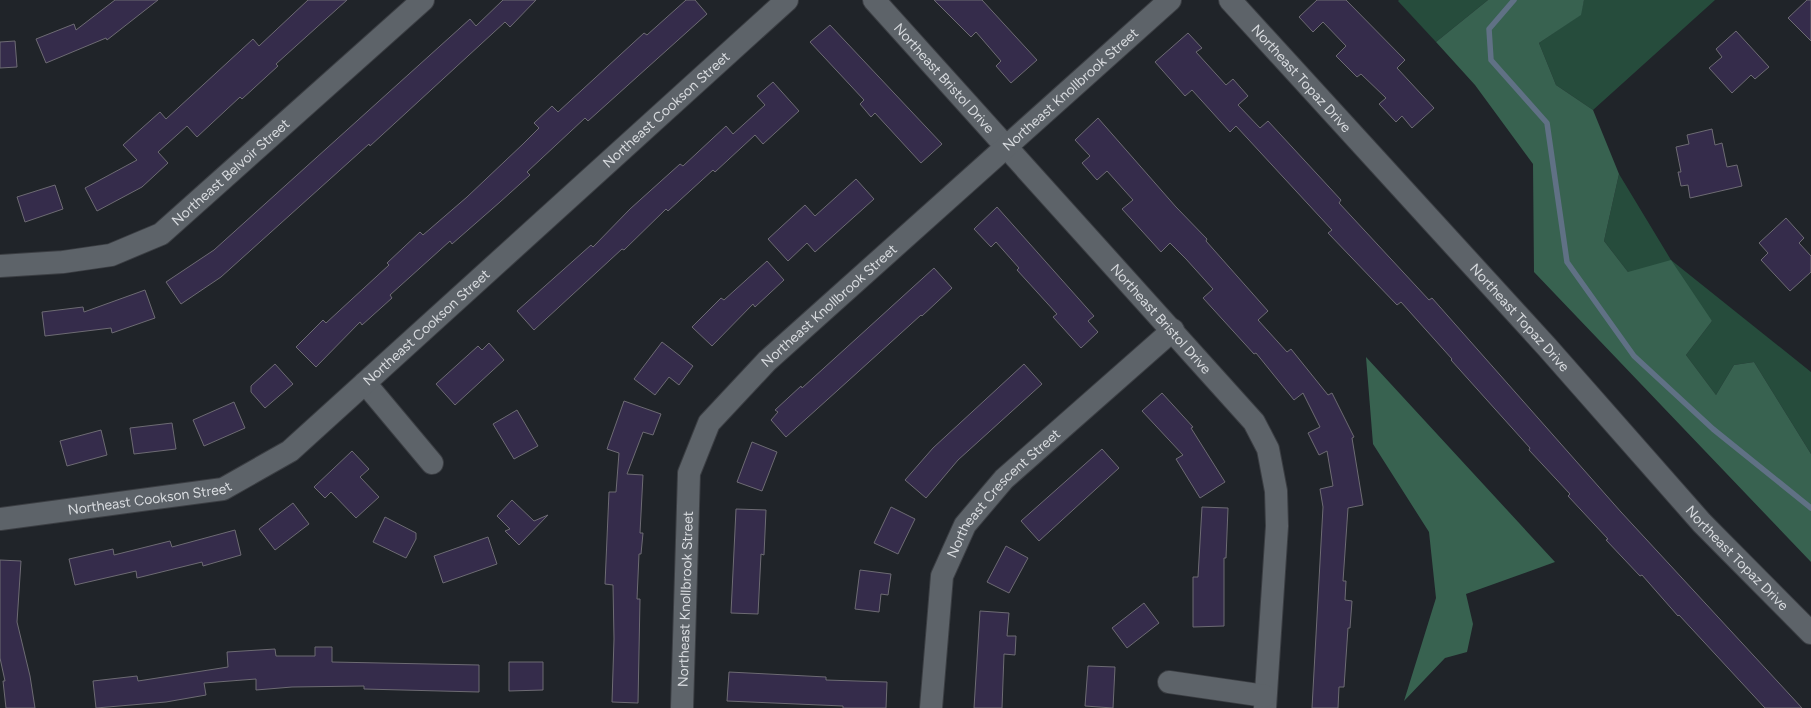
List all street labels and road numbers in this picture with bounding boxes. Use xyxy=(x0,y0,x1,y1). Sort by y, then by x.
street label: Northeast Bristol Drive xyxy=(890,19,998,137)
street label: Northeast Topaz Drive xyxy=(1248,21,1355,136)
street label: Northeast Knollbrook Street xyxy=(999,24,1142,154)
street label: Northeast Cookson Street xyxy=(599,48,733,171)
street label: Northeast Belvoir Street xyxy=(168,115,293,229)
street label: Northeast Knollbrook Street xyxy=(758,240,900,371)
street label: Northeast Bristol Drive xyxy=(1107,260,1215,378)
street label: Northeast Topaz Drive xyxy=(1467,260,1573,375)
street label: Northeast Cookson Street xyxy=(359,266,493,389)
street label: Northeast Crescent Street xyxy=(943,425,1063,560)
street label: Northeast Cookson Street xyxy=(67,477,235,518)
street label: Northeast Topaz Drive xyxy=(1682,502,1792,614)
street label: Northeast Knollbrook Street xyxy=(674,511,696,687)

